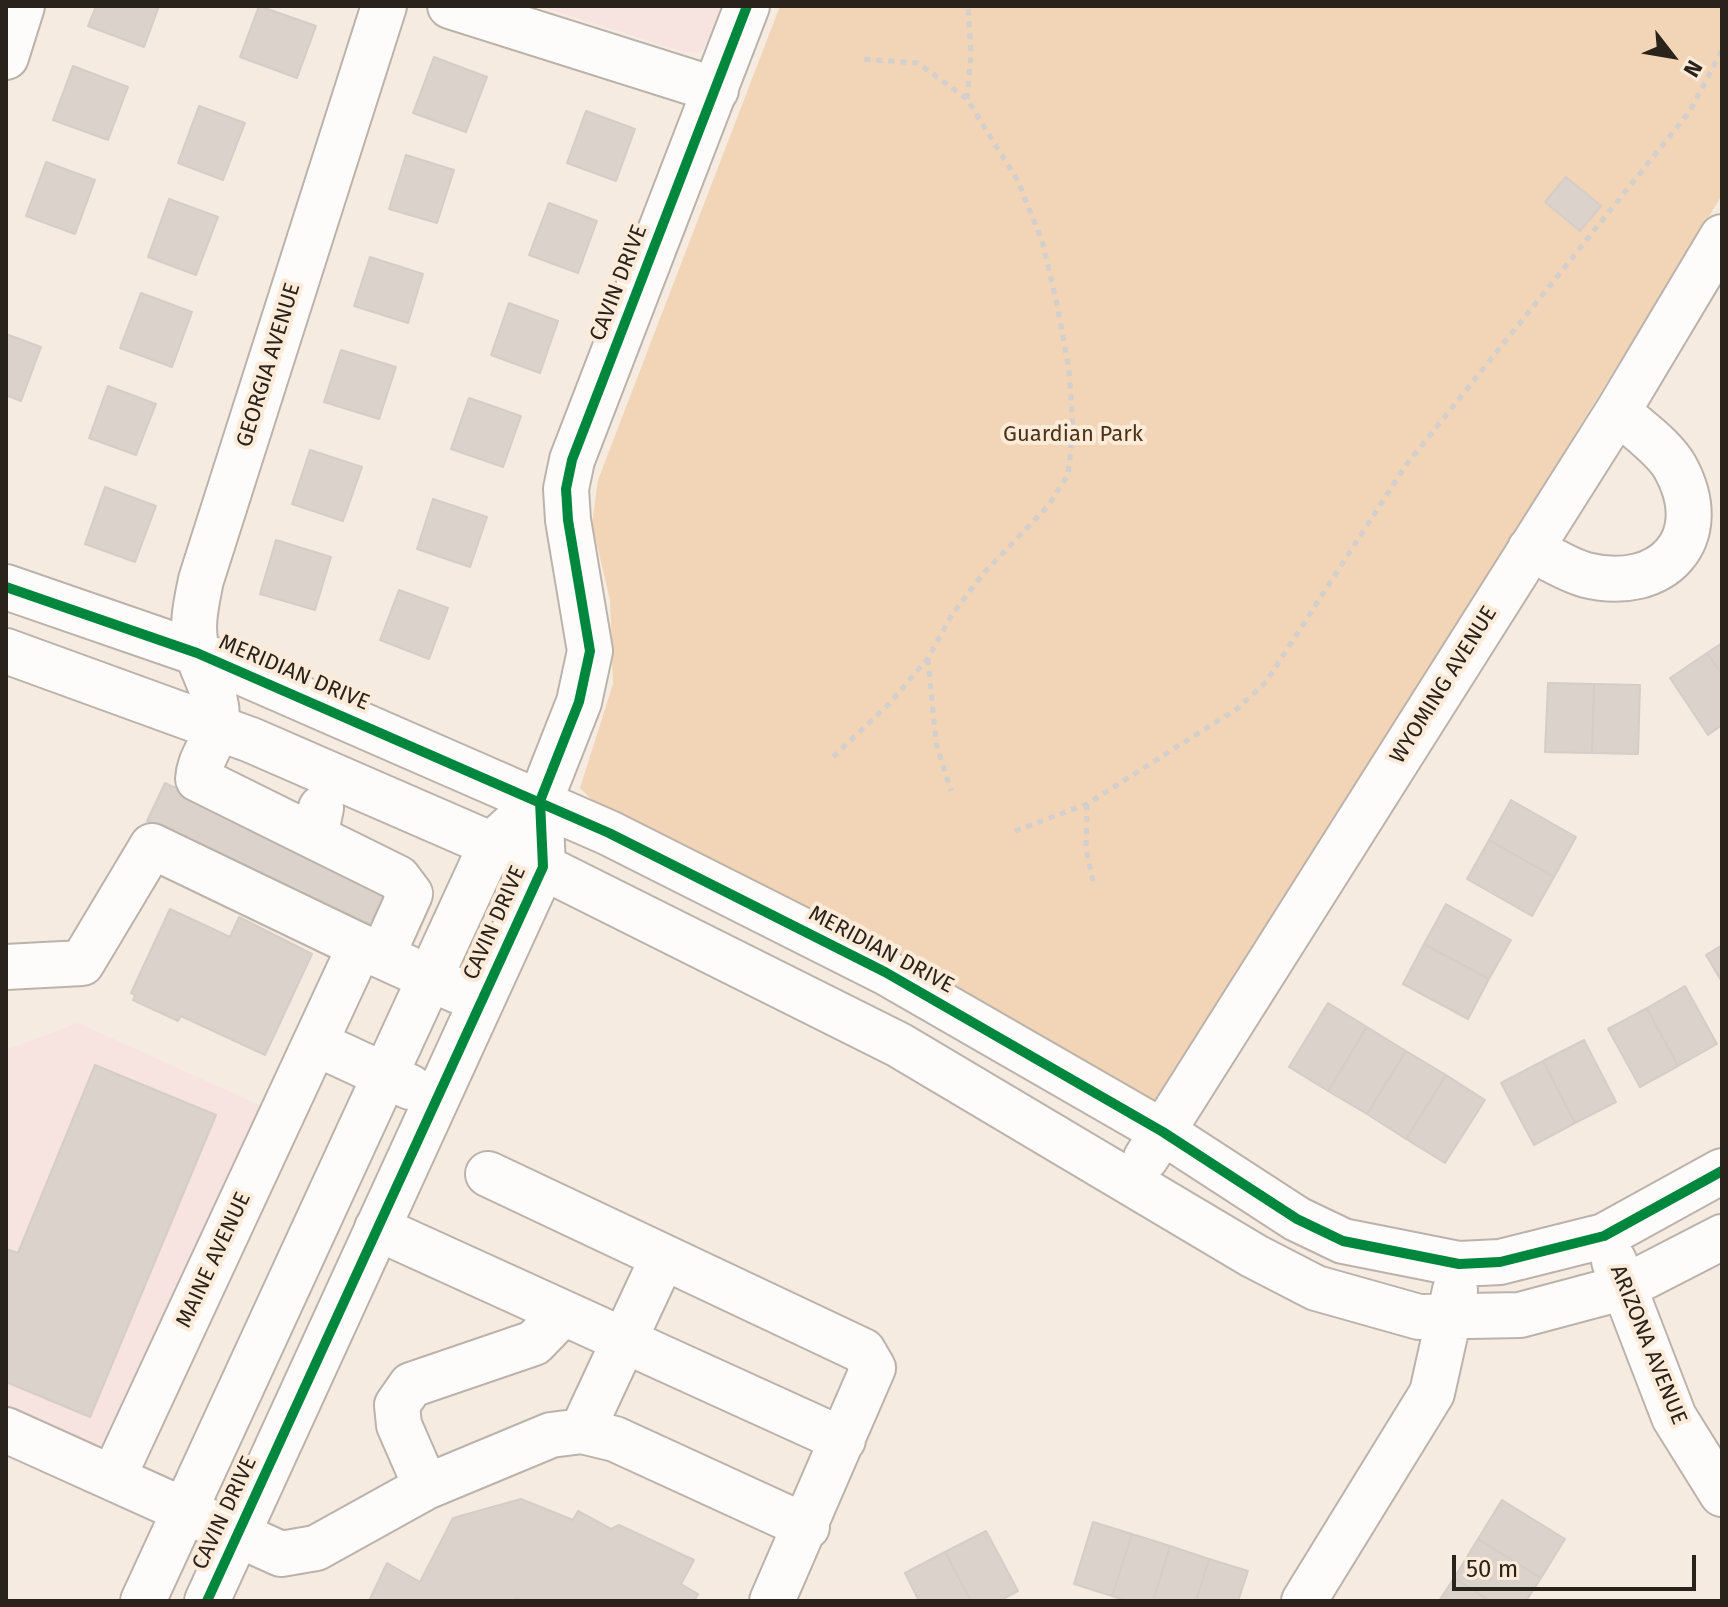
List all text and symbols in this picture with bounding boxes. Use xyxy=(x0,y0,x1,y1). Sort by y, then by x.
north arrow xyxy=(1632,16,1712,96)
text: N xyxy=(1678,55,1708,82)
street label: CAVIN DRIVE xyxy=(585,221,653,345)
street label: GEORGIA AVENUE xyxy=(231,280,307,450)
park label: Guardian Park xyxy=(1003,422,1143,448)
street label: WYOMING AVENUE xyxy=(1385,601,1503,769)
street label: MERIDIAN DRIVE xyxy=(215,629,373,717)
street label: CAVIN DRIVE xyxy=(458,862,532,984)
street label: MERIDIAN DRIVE xyxy=(804,901,958,999)
street label: MAINE AVENUE xyxy=(171,1188,257,1332)
street label: ARIZONA AVENUE xyxy=(1604,1261,1692,1429)
street label: CAVIN DRIVE xyxy=(187,1452,263,1574)
scale bar xyxy=(1456,1539,1700,1589)
text: 50 m xyxy=(1466,1555,1518,1583)

